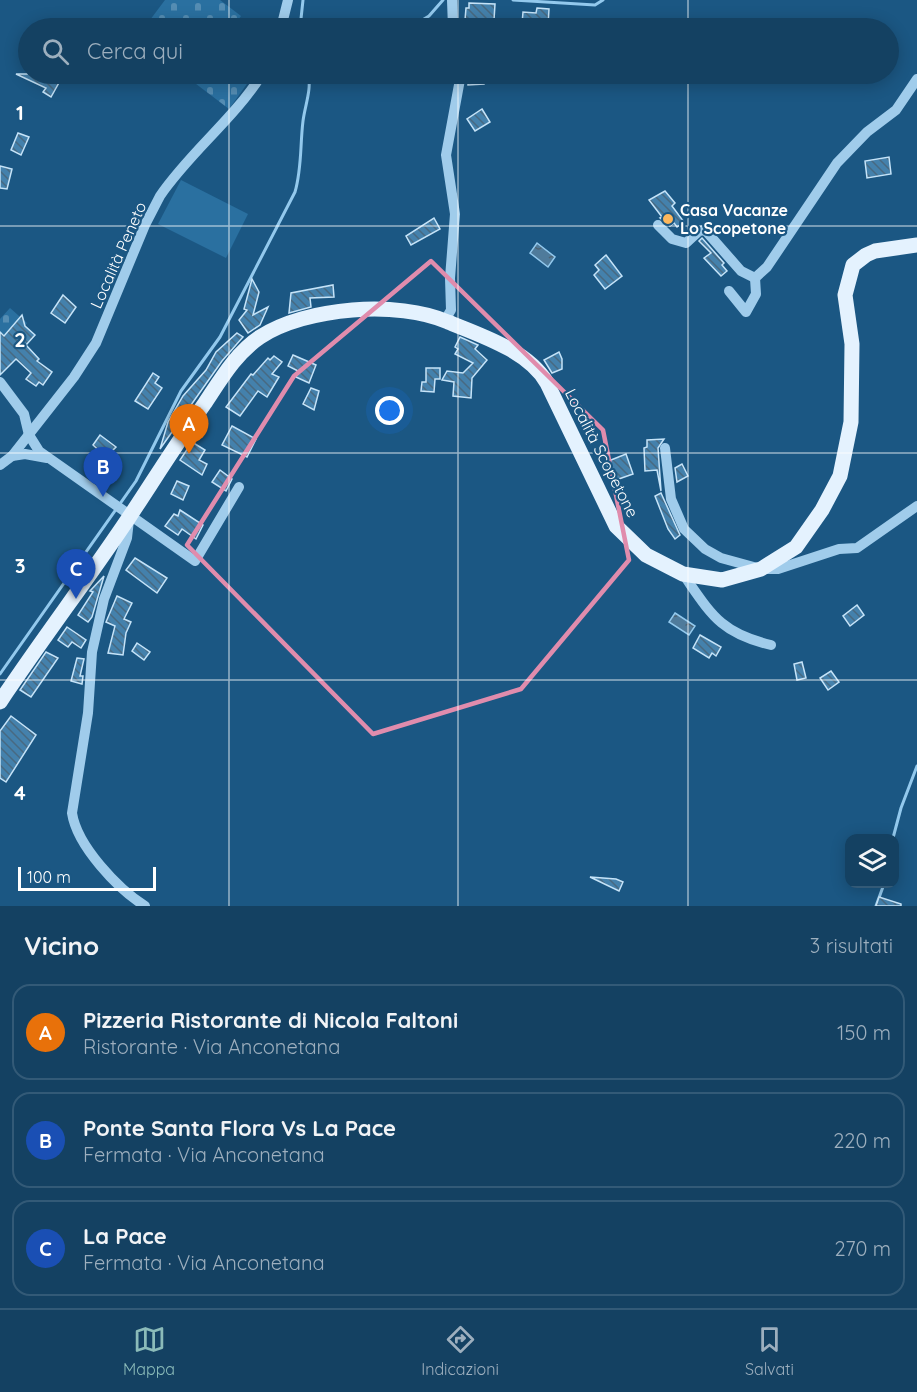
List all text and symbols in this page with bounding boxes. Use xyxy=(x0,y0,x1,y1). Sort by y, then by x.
search box xyxy=(18,18,899,84)
icon: search xyxy=(39,35,72,68)
text: Cerca qui xyxy=(87,37,183,65)
text: 1 xyxy=(16,100,24,125)
street label: Località Peneto xyxy=(86,199,150,311)
place label: Casa Vacanze Lo Scopetone xyxy=(680,200,788,238)
marker: Casa Vacanze Lo Scopetone xyxy=(661,212,675,226)
text: 2 xyxy=(14,327,26,352)
street label: Località Scopetone xyxy=(561,385,643,521)
your location xyxy=(375,396,404,425)
pin: A xyxy=(170,404,208,454)
pin: B xyxy=(84,448,122,497)
pin: C xyxy=(56,550,96,599)
text: 3 xyxy=(15,553,25,578)
text: 4 xyxy=(14,780,26,805)
map controls xyxy=(845,834,899,888)
button: layers xyxy=(845,834,899,888)
scale bar xyxy=(18,864,156,892)
text: 100 m xyxy=(27,867,71,887)
text: Vicino xyxy=(24,929,99,962)
text: 3 risultati xyxy=(810,933,893,958)
text: Pizzeria Ristorante di Nicola Faltoni xyxy=(83,1006,458,1034)
text: A xyxy=(39,1020,52,1045)
text: 150 m xyxy=(837,1020,891,1045)
text: Ristorante · Via Anconetana xyxy=(83,1034,340,1059)
text: Ponte Santa Flora Vs La Pace xyxy=(83,1114,396,1142)
text: B xyxy=(39,1128,52,1153)
text: 220 m xyxy=(833,1128,891,1153)
text: Fermata · Via Anconetana xyxy=(83,1142,325,1167)
text: La Pace xyxy=(83,1222,167,1250)
text: C xyxy=(39,1236,52,1261)
text: 270 m xyxy=(834,1236,891,1261)
text: Fermata · Via Anconetana xyxy=(83,1250,325,1275)
tab: Mappa xyxy=(123,1323,175,1379)
tab: Indicazioni xyxy=(421,1323,499,1379)
tab: Salvati xyxy=(745,1323,794,1379)

